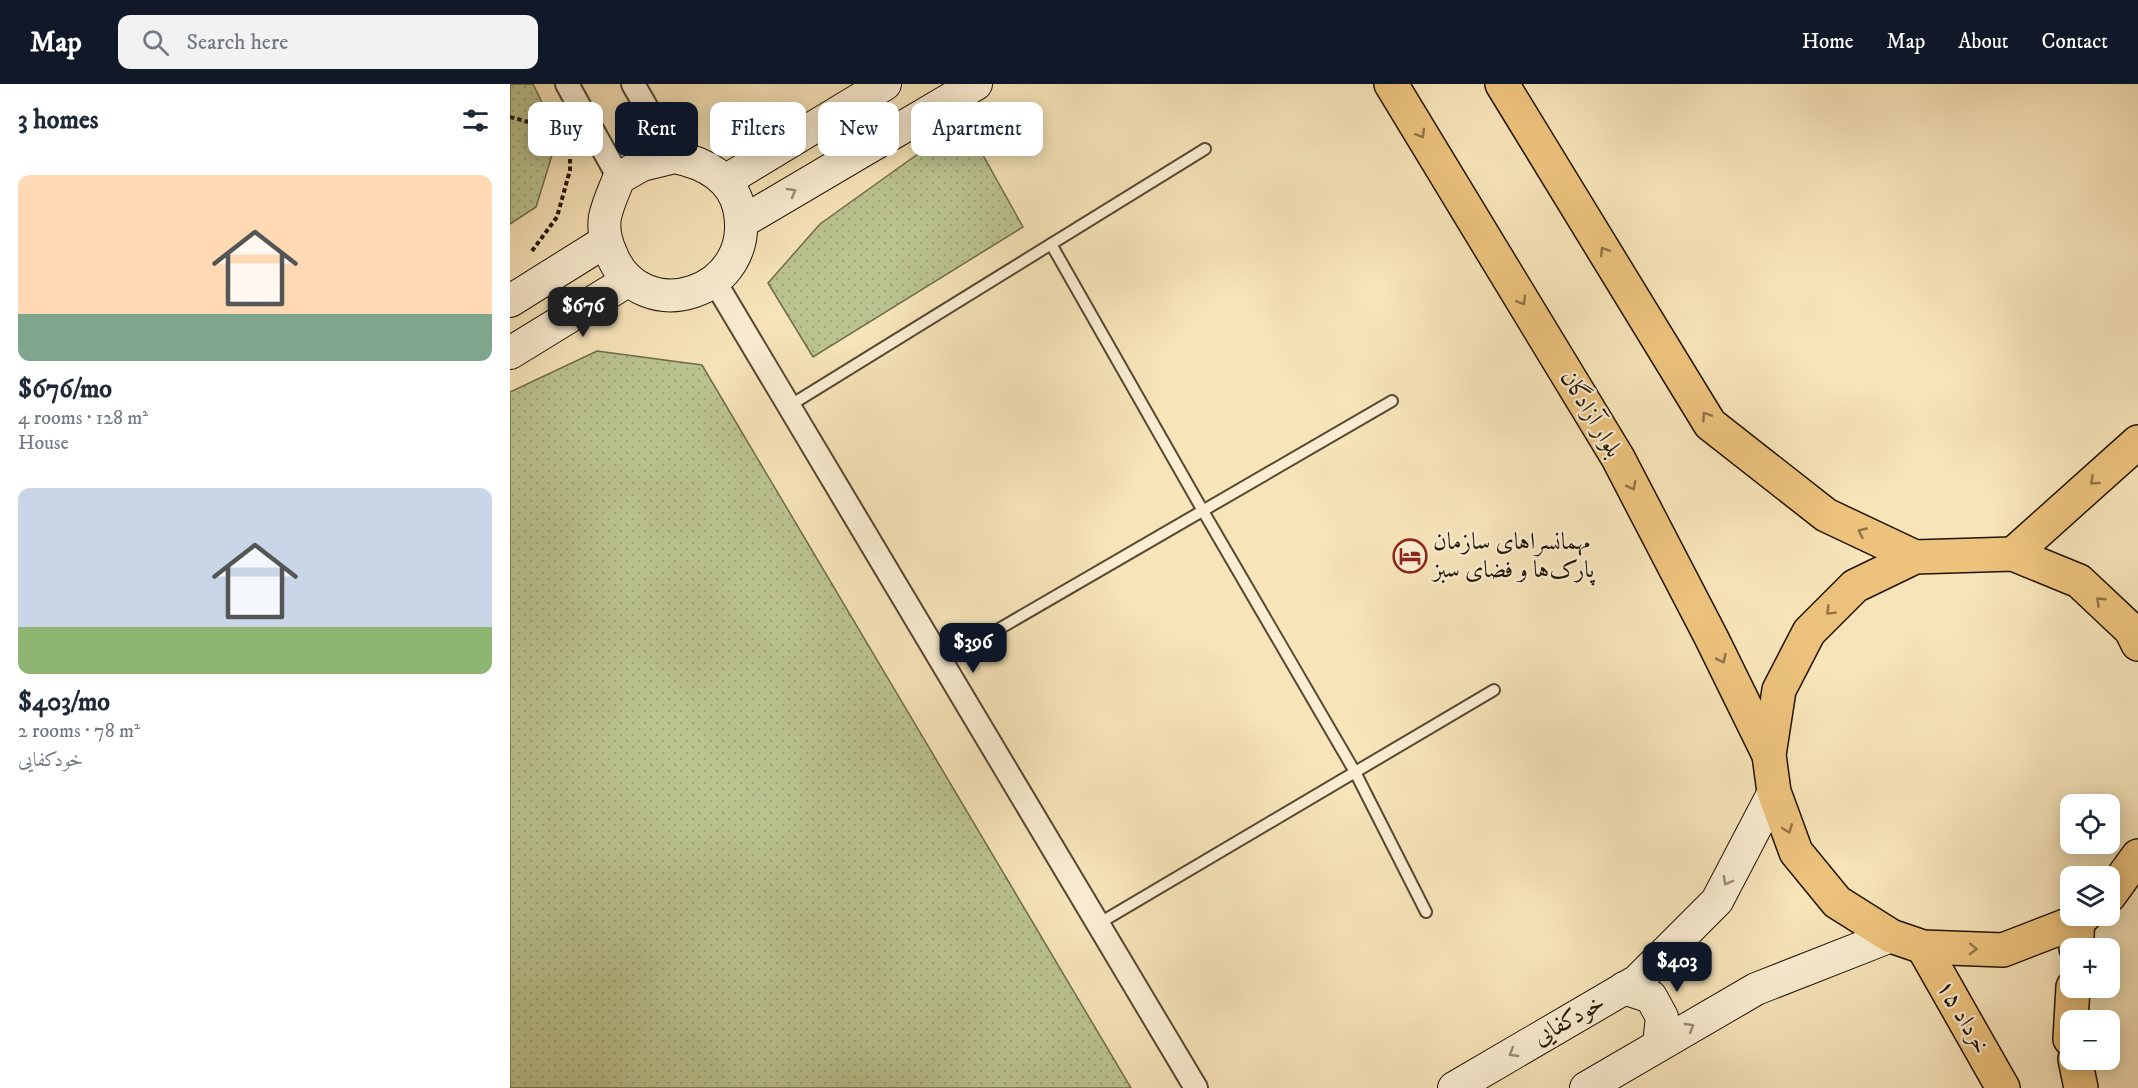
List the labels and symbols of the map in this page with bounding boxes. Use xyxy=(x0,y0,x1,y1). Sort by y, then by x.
one-way arrow xyxy=(1414,128,1425,138)
one-way arrow xyxy=(786,188,796,199)
one-way arrow xyxy=(1600,247,1612,257)
pin: $676 xyxy=(547,287,619,338)
one-way arrow xyxy=(1515,295,1527,305)
street label: بلوار آزادگان xyxy=(1553,364,1630,463)
one-way arrow xyxy=(1703,412,1714,423)
one-way arrow xyxy=(2090,473,2101,484)
one-way arrow xyxy=(1625,480,1637,491)
place label: مهمانسراهای سازمان پارک‌ها و فضای سبز xyxy=(1430,527,1596,586)
one-way arrow xyxy=(1857,528,1868,539)
hotel icon: مهمانسراهای سازمان پارک‌ها و فضای سبز xyxy=(1392,538,1428,574)
one-way arrow xyxy=(2096,597,2107,608)
one-way arrow xyxy=(1826,604,1836,615)
pin: $396 xyxy=(937,623,1009,674)
one-way arrow xyxy=(1715,653,1726,664)
one-way arrow xyxy=(1780,823,1793,834)
one-way arrow xyxy=(1723,875,1734,886)
pin: $403 xyxy=(1641,942,1713,993)
one-way arrow xyxy=(1969,942,1978,955)
street label: ۱۵ خرداد xyxy=(1930,974,1996,1060)
street label: خودکفایی xyxy=(1528,987,1610,1053)
one-way arrow xyxy=(1684,1023,1695,1034)
one-way arrow xyxy=(1509,1046,1519,1058)

